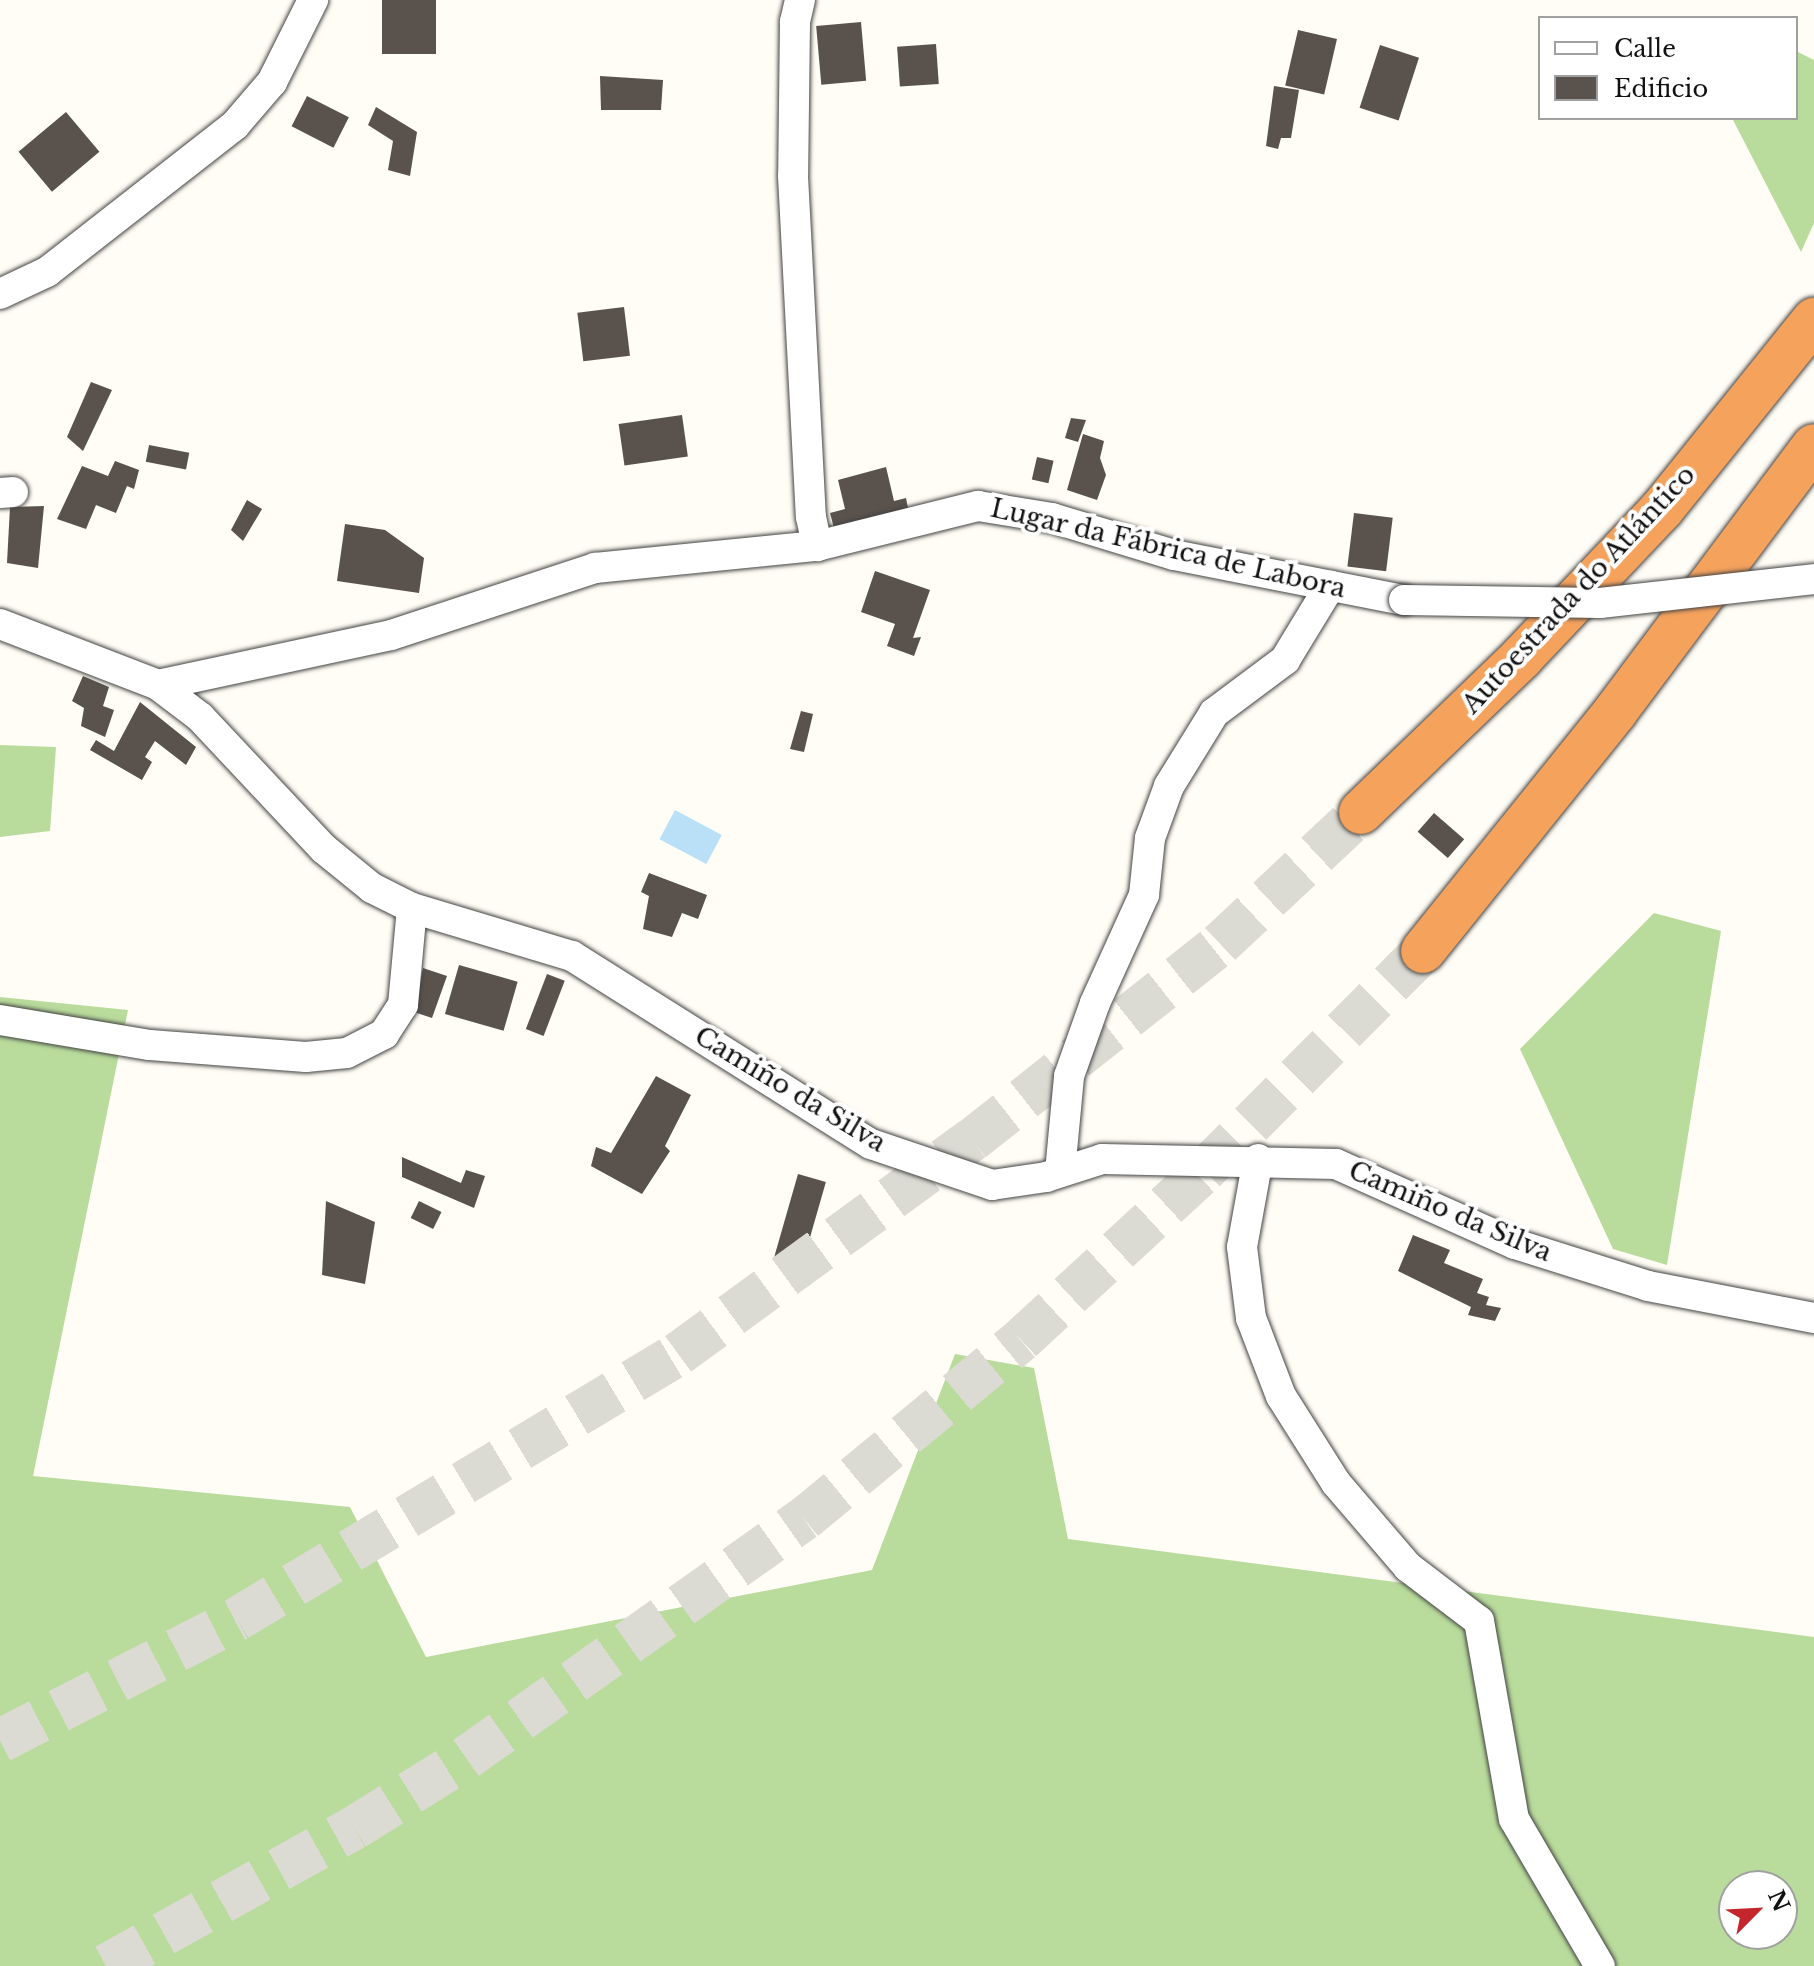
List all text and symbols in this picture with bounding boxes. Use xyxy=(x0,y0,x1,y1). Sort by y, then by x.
legend xyxy=(1538,16,1798,120)
text: Calle xyxy=(1614,34,1676,63)
text: Edificio xyxy=(1614,74,1708,103)
street label: Autoestrada do Atlántico xyxy=(1455,459,1703,721)
street label: Lugar da Fábrica de Labora xyxy=(987,493,1349,605)
street label: Camiño da Silva xyxy=(689,1021,891,1159)
street label: Camiño da Silva xyxy=(1344,1155,1556,1269)
north arrow xyxy=(1718,1870,1798,1950)
text: N xyxy=(1762,1886,1795,1916)

